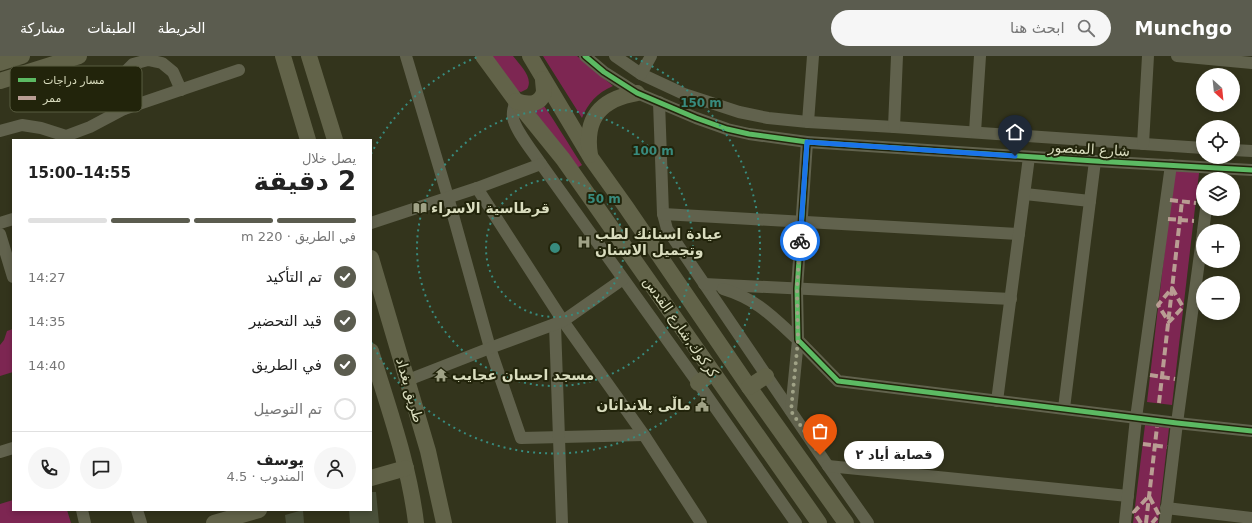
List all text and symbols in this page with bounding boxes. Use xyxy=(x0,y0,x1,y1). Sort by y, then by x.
search box xyxy=(831,10,1111,46)
icon: search xyxy=(1075,17,1097,39)
text: Munchgo xyxy=(1135,17,1232,39)
text: ابحث هنا xyxy=(1010,19,1065,37)
text: مشاركة xyxy=(20,20,65,36)
text: الطبقات xyxy=(87,20,136,36)
text: الخريطة xyxy=(158,20,205,36)
legend xyxy=(10,66,142,112)
north arrow xyxy=(1196,68,1240,112)
map controls xyxy=(1196,68,1240,320)
text: مسار دراجات xyxy=(43,74,105,87)
text: ممر xyxy=(42,92,61,105)
text: 150 m xyxy=(680,96,722,110)
pin xyxy=(998,115,1032,156)
button: locate xyxy=(1196,120,1240,164)
icon: home xyxy=(1004,121,1026,143)
street label: شارع المنصور xyxy=(1047,139,1130,160)
text: 100 m xyxy=(632,144,674,158)
text: يصل خلال xyxy=(302,151,356,166)
text: 14:55–15:00 xyxy=(28,164,131,182)
text: 2 دقيقة xyxy=(253,166,356,196)
button: layers xyxy=(1196,172,1240,216)
text: 50 m xyxy=(587,192,621,206)
library icon: قرطاسية الاسراء xyxy=(412,200,428,216)
place label: قرطاسية الاسراء xyxy=(431,200,550,217)
courier xyxy=(780,221,820,261)
button: + xyxy=(1196,224,1240,268)
place label: عيادة اسنانك لطب وتجميل الاسنان xyxy=(595,226,722,259)
text: في الطريق · 220 m xyxy=(241,229,356,244)
icon: bike xyxy=(789,230,811,252)
hospital icon: عيادة اسنانك لطب وتجميل الاسنان xyxy=(576,234,592,250)
centre of rings xyxy=(548,241,562,255)
icon: check xyxy=(334,266,356,288)
text: تم التأكيد xyxy=(266,268,322,286)
text: 14:27 xyxy=(28,270,65,285)
street label: كركوك,شارع القدس xyxy=(639,273,722,381)
button: − xyxy=(1196,276,1240,320)
icon: check xyxy=(334,310,356,332)
text: قيد التحضير xyxy=(249,312,322,330)
text: 14:35 xyxy=(28,314,65,329)
icon: check xyxy=(334,354,356,376)
text: في الطريق xyxy=(252,356,322,374)
street label: طريق بغداد xyxy=(392,356,427,425)
text: 14:40 xyxy=(28,358,65,373)
temple icon: مسجد احسان عجايب xyxy=(433,367,449,383)
place label: مسجد احسان عجايب xyxy=(452,367,594,383)
place label: ماڵی پلاندانان xyxy=(596,396,691,414)
public building icon: ماڵی پلاندانان xyxy=(694,397,710,413)
text: تم التوصيل xyxy=(253,400,322,418)
pin xyxy=(803,414,837,455)
icon: bag xyxy=(809,420,831,442)
callout: قصابة أياد ٢ xyxy=(844,441,944,469)
button: phone xyxy=(28,447,70,489)
button: chat xyxy=(80,447,122,489)
button: person xyxy=(314,447,356,489)
text: قصابة أياد ٢ xyxy=(856,447,932,462)
text: يوسف xyxy=(256,451,304,469)
text: المندوب · 4.5 xyxy=(227,469,304,484)

